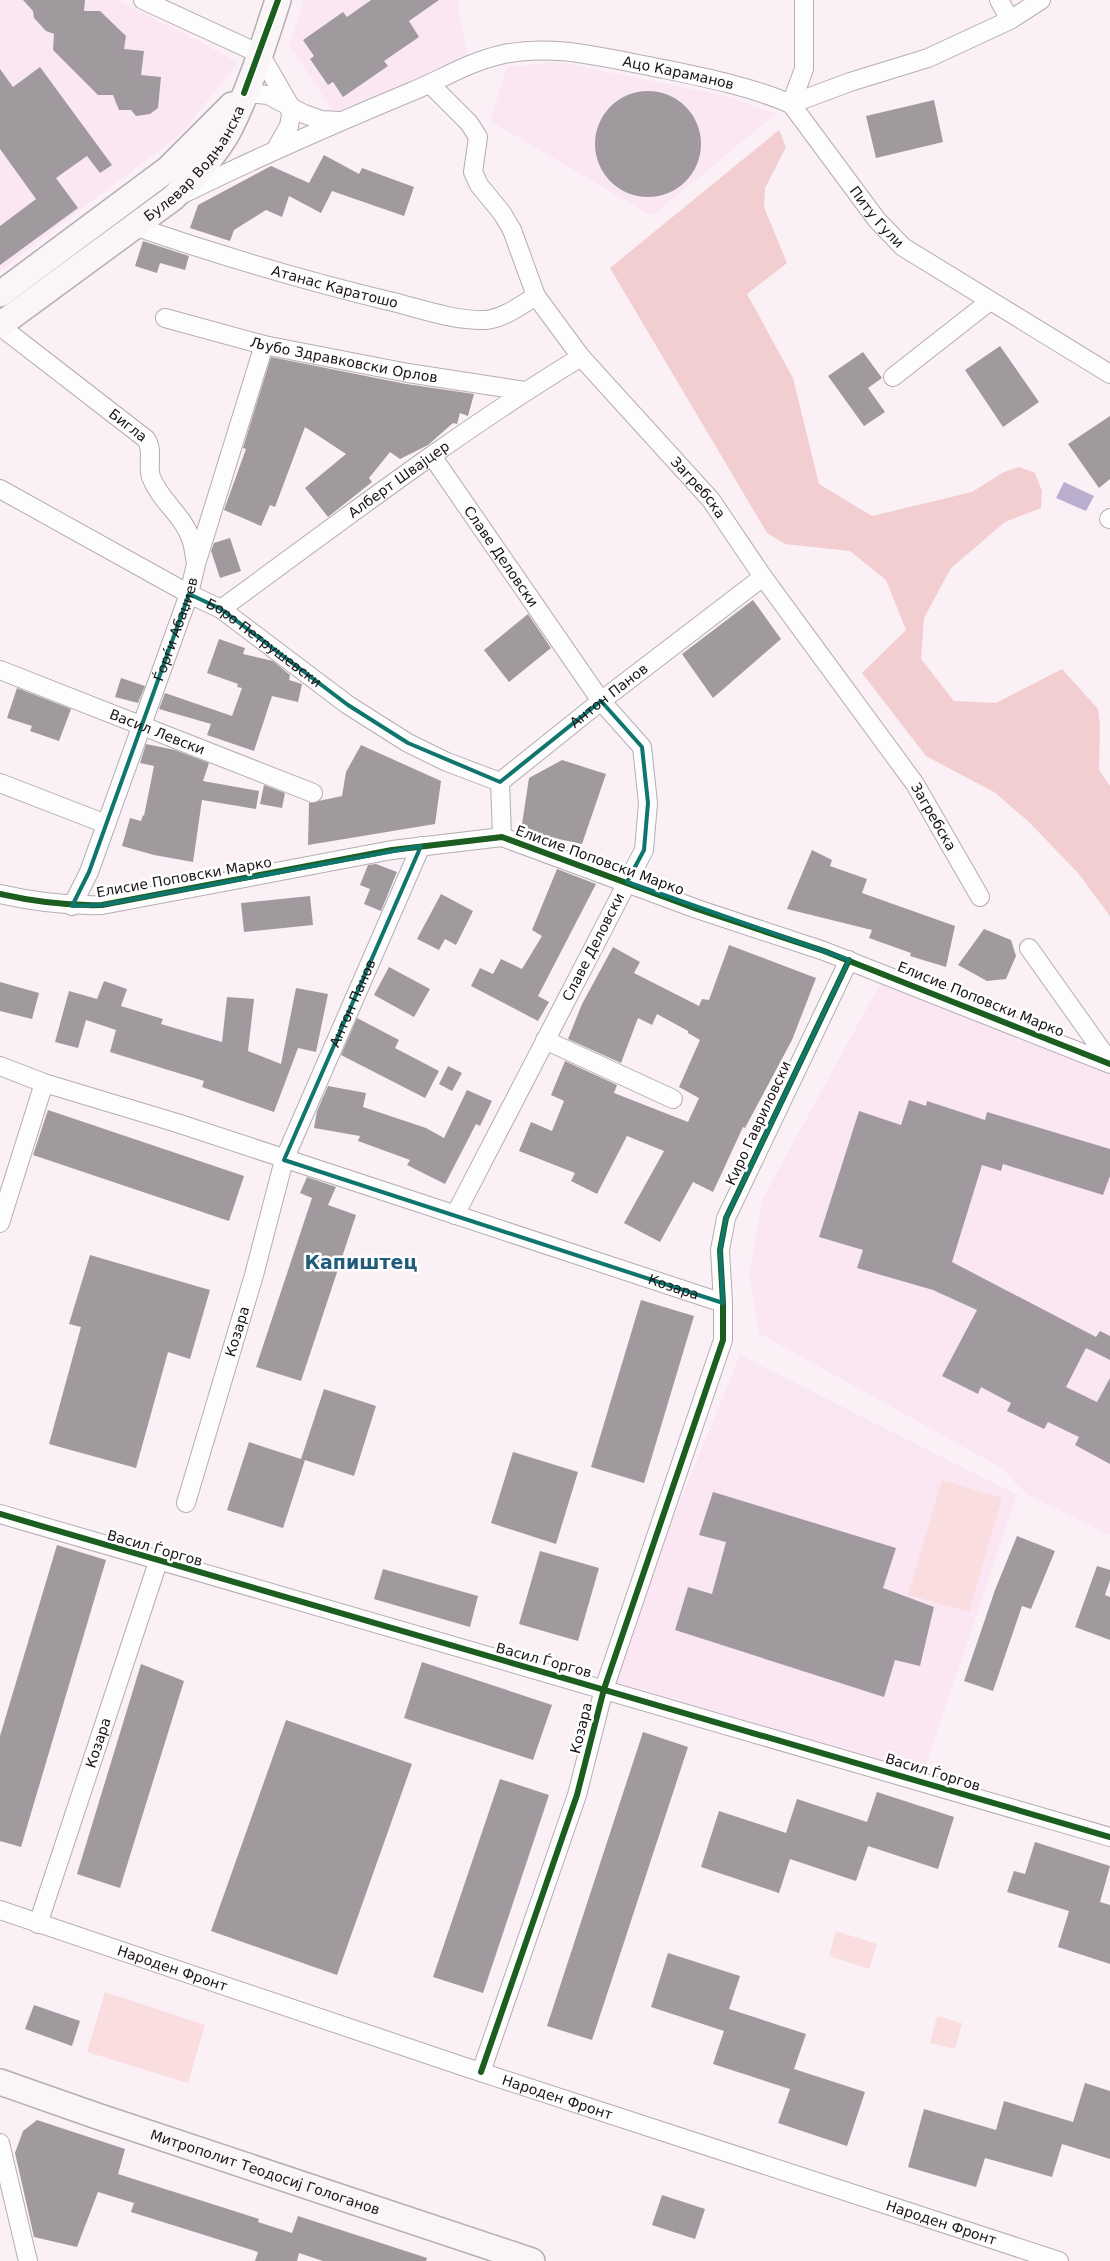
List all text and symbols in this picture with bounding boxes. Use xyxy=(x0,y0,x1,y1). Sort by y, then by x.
street label: Ацо Караманов xyxy=(622,53,736,93)
street label: Булевар Водњанска xyxy=(141,103,248,225)
street label: Питу Гули xyxy=(847,183,907,251)
street label: Атанас Каратошо xyxy=(270,262,400,311)
street label: Љубо Здравковски Орлов xyxy=(249,334,439,385)
street label: Бигла xyxy=(106,405,150,445)
street label: Алберт Швајцер xyxy=(345,438,452,521)
street label: Загребска xyxy=(668,453,729,521)
street label: Славе Деловски xyxy=(461,503,542,610)
street label: Ѓорѓи Абаџиев xyxy=(150,576,201,683)
street label: Боро Петрушевски xyxy=(204,595,325,690)
street label: Антон Панов xyxy=(567,660,651,731)
street label: Васил Левски xyxy=(107,706,207,758)
street label: Загребска xyxy=(908,780,960,853)
street label: Елисие Поповски Марко xyxy=(514,822,686,898)
street label: Елисие Поповски Марко xyxy=(95,854,273,900)
street label: Славе Деловски xyxy=(559,890,627,1004)
street label: Антон Панов xyxy=(326,957,379,1049)
street label: Елисие Поповски Марко xyxy=(895,958,1067,1040)
street label: Киро Гавриловски xyxy=(722,1058,794,1188)
district label: Капиштец xyxy=(305,1251,417,1273)
street label: Козара xyxy=(646,1271,701,1302)
street label: Козара xyxy=(222,1304,252,1359)
street label: Васил Ѓоргов xyxy=(105,1527,205,1569)
street label: Васил Ѓоргов xyxy=(494,1640,594,1680)
street label: Козара xyxy=(567,1701,595,1755)
street label: Козара xyxy=(82,1715,114,1770)
street label: Васил Ѓоргов xyxy=(884,1750,982,1794)
street label: Народен Фронт xyxy=(115,1942,230,1994)
street label: Народен Фронт xyxy=(500,2072,615,2123)
street label: Митрополит Теодосиј Гологанов xyxy=(148,2126,382,2218)
street label: Народен Фронт xyxy=(884,2197,999,2248)

